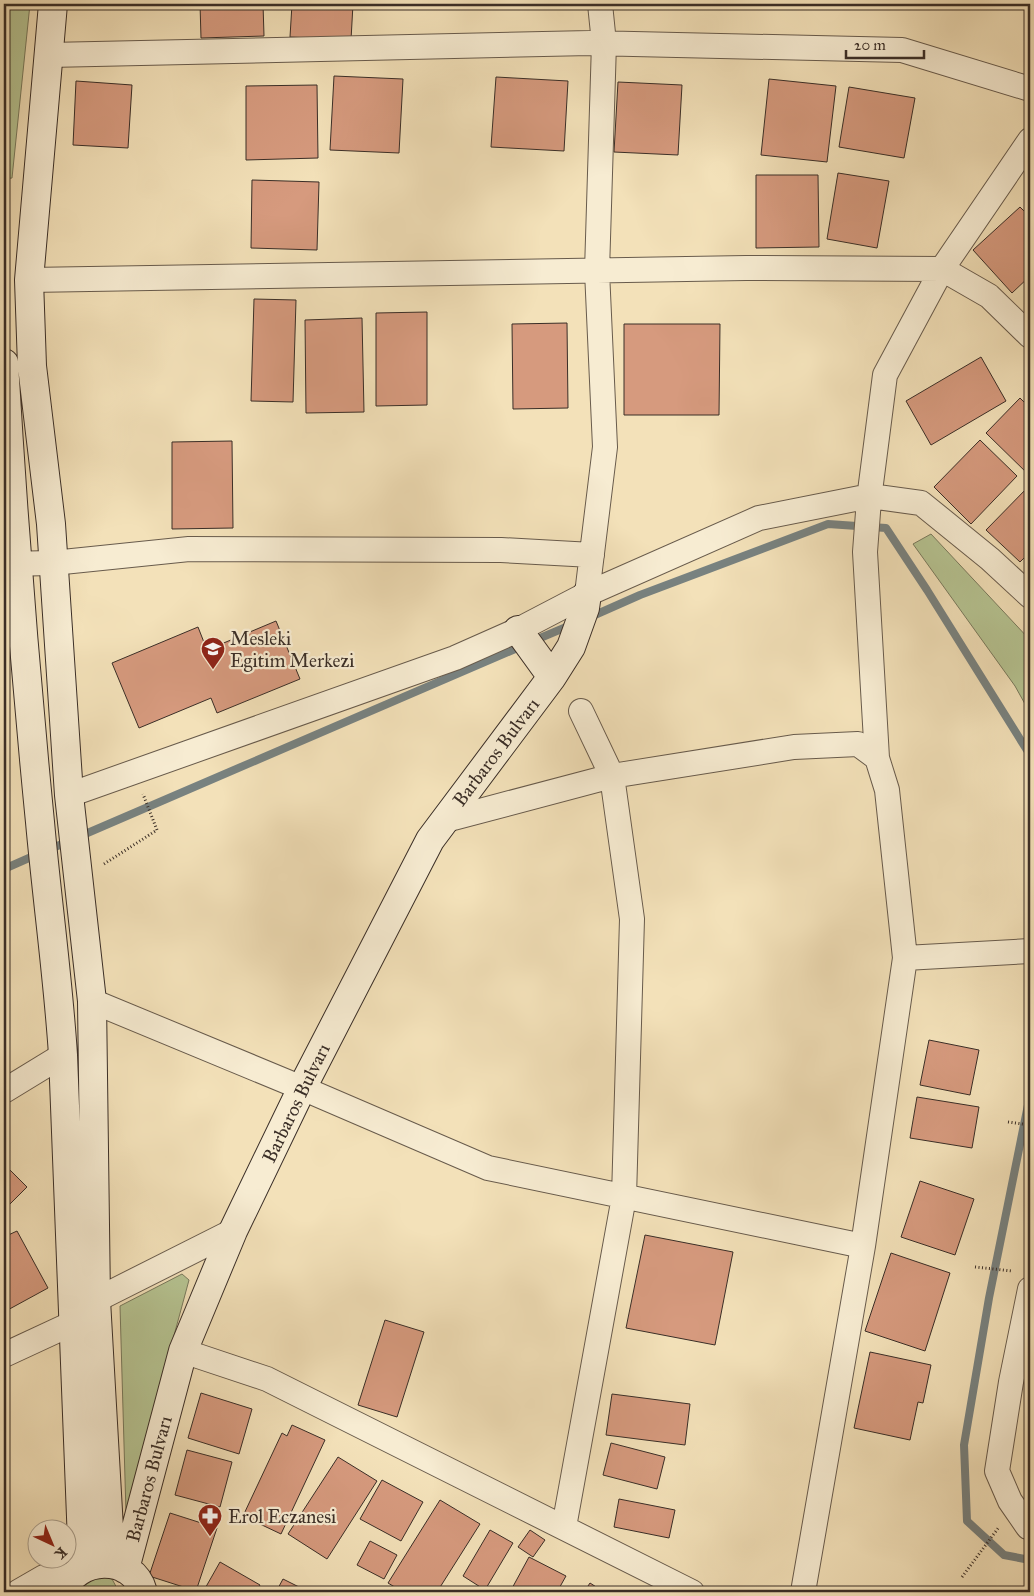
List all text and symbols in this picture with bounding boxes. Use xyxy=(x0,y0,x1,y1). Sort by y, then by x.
scale bar xyxy=(846,28,924,60)
text: 20 m xyxy=(854,36,886,54)
place label: Mesleki Egitim Merkezi xyxy=(230,627,354,673)
school or university icon: Mesleki Egitim Merkezi xyxy=(200,636,226,670)
street label: Barbaros Bulvarı xyxy=(448,693,544,811)
street label: Barbaros Bulvarı xyxy=(257,1040,335,1166)
street label: Barbaros Bulvarı xyxy=(121,1413,177,1545)
pharmacy icon: Erol Eczanesi xyxy=(197,1503,223,1537)
place label: Erol Eczanesi xyxy=(228,1505,336,1528)
north arrow xyxy=(28,1518,78,1568)
text: K xyxy=(50,1543,70,1563)

